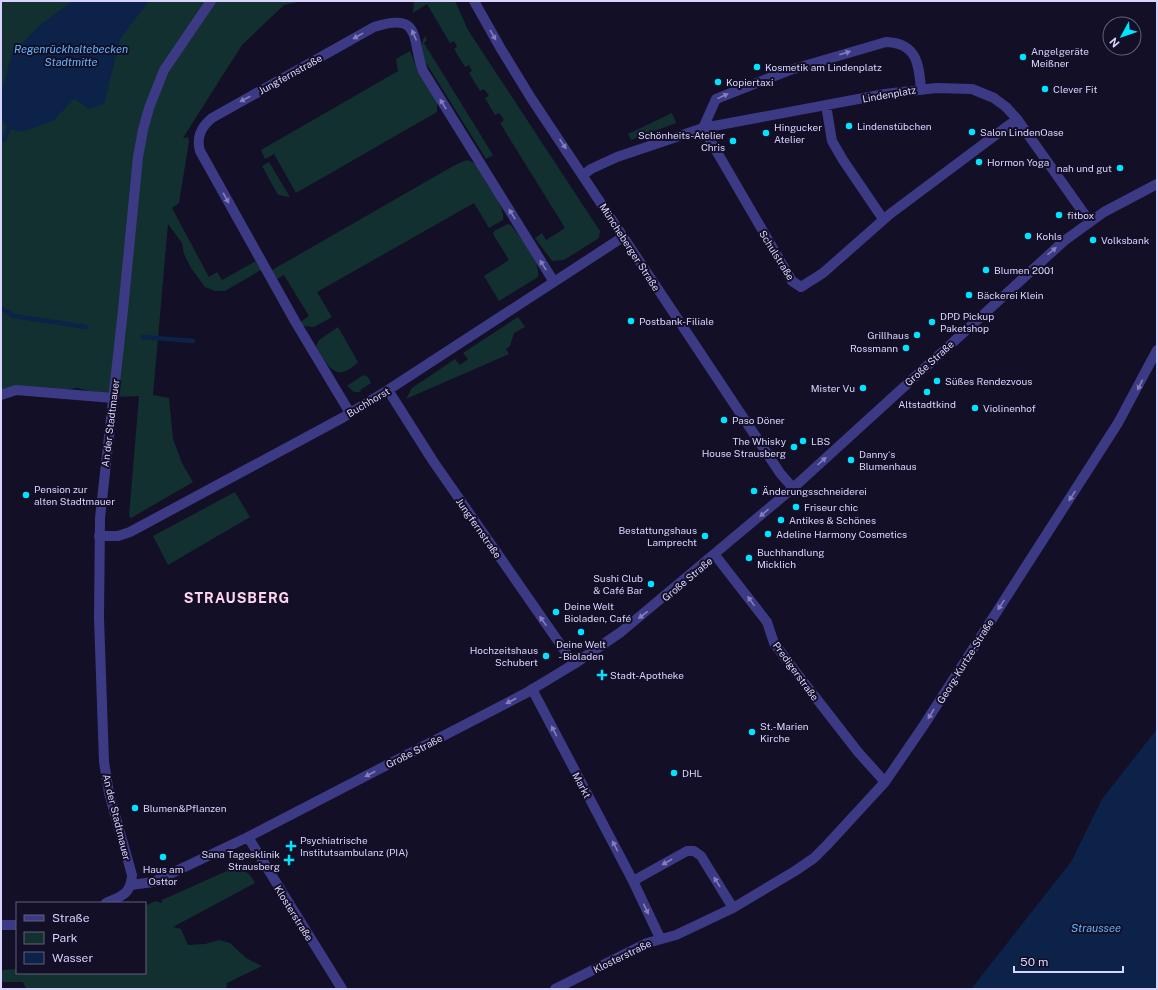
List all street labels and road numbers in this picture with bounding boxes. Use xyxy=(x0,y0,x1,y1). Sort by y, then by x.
street label: Jungfernstraße xyxy=(256,51,324,96)
street label: Lindenplatz xyxy=(861,83,917,105)
street label: Müncheberger Straße xyxy=(597,201,663,293)
street label: Schulstraße xyxy=(757,228,797,282)
street label: Große Straße xyxy=(902,338,956,388)
street label: An der Stadtmauer xyxy=(99,378,121,468)
street label: Buchhorst xyxy=(344,384,392,419)
street label: Jungfernstraße xyxy=(454,496,504,561)
street label: Große Straße xyxy=(659,554,715,604)
street label: Georg-Kurtze-Straße xyxy=(934,616,996,705)
street label: Predigerstraße xyxy=(771,639,822,703)
street label: Große Straße xyxy=(384,731,445,770)
street label: Markt xyxy=(570,770,594,800)
street label: An der Stadtmauer xyxy=(100,773,134,861)
street label: Klosterstraße xyxy=(272,883,316,943)
street label: Klosterstraße xyxy=(591,937,653,975)

